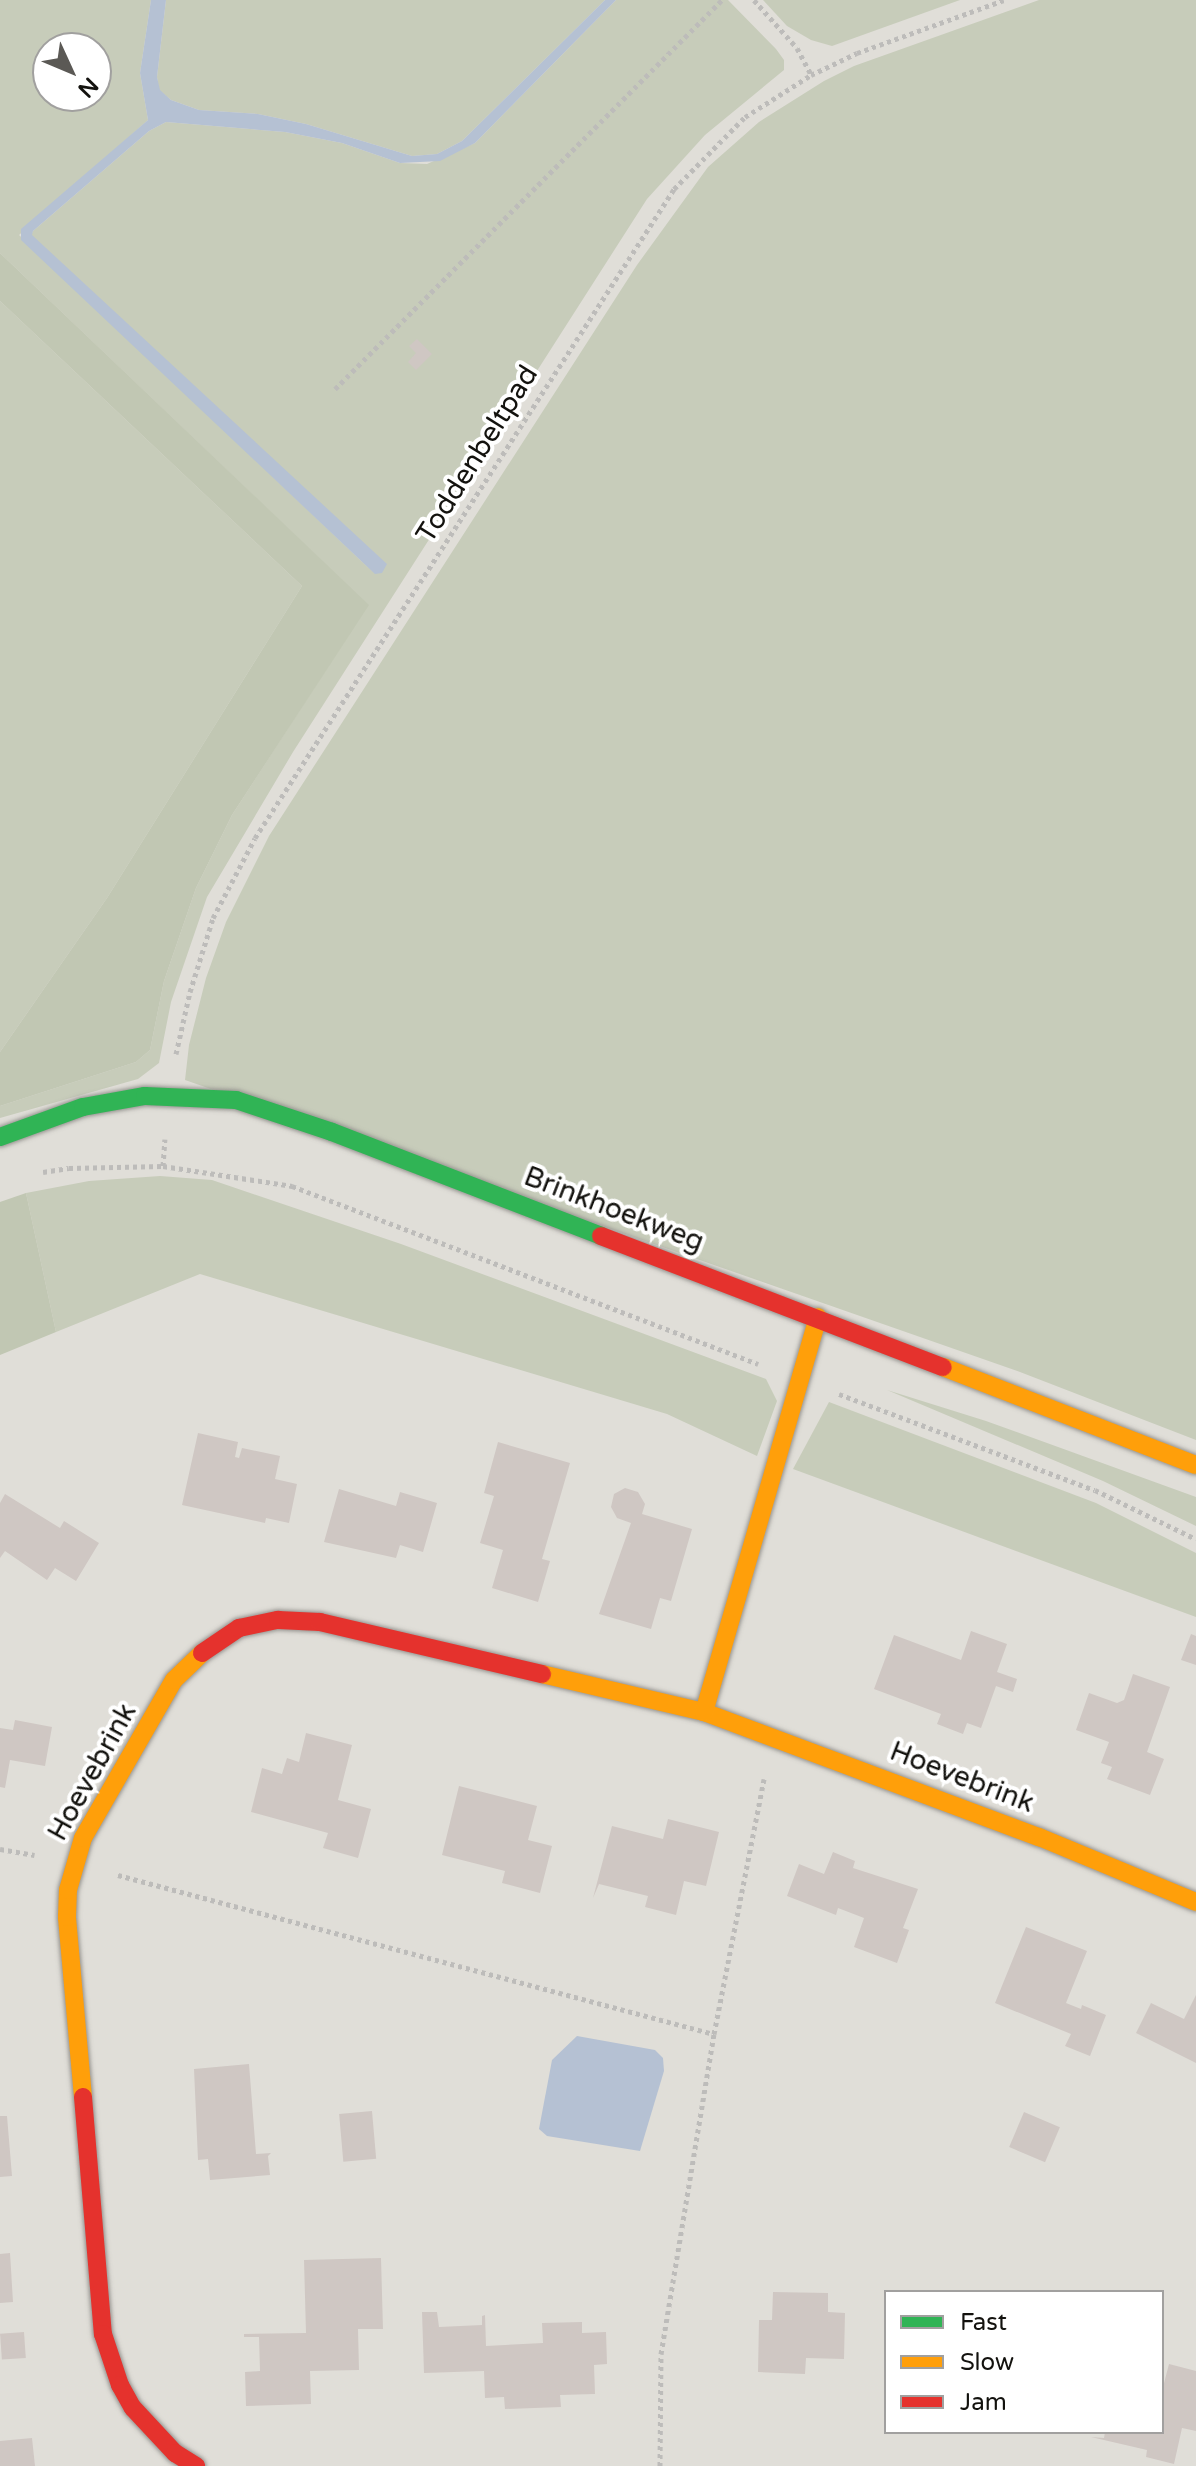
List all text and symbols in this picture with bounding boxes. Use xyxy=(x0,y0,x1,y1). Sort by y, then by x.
north arrow xyxy=(32,32,112,112)
text: N xyxy=(72,72,103,103)
street label: Toddenbeltpad xyxy=(409,359,545,549)
street label: Brinkhoekweg xyxy=(519,1159,709,1259)
street label: Hoevebrink xyxy=(41,1698,143,1846)
street label: Hoevebrink xyxy=(885,1734,1039,1820)
legend xyxy=(884,2290,1164,2434)
text: Fast xyxy=(960,2308,1007,2337)
text: Slow xyxy=(960,2348,1014,2377)
text: Jam xyxy=(960,2388,1007,2417)

